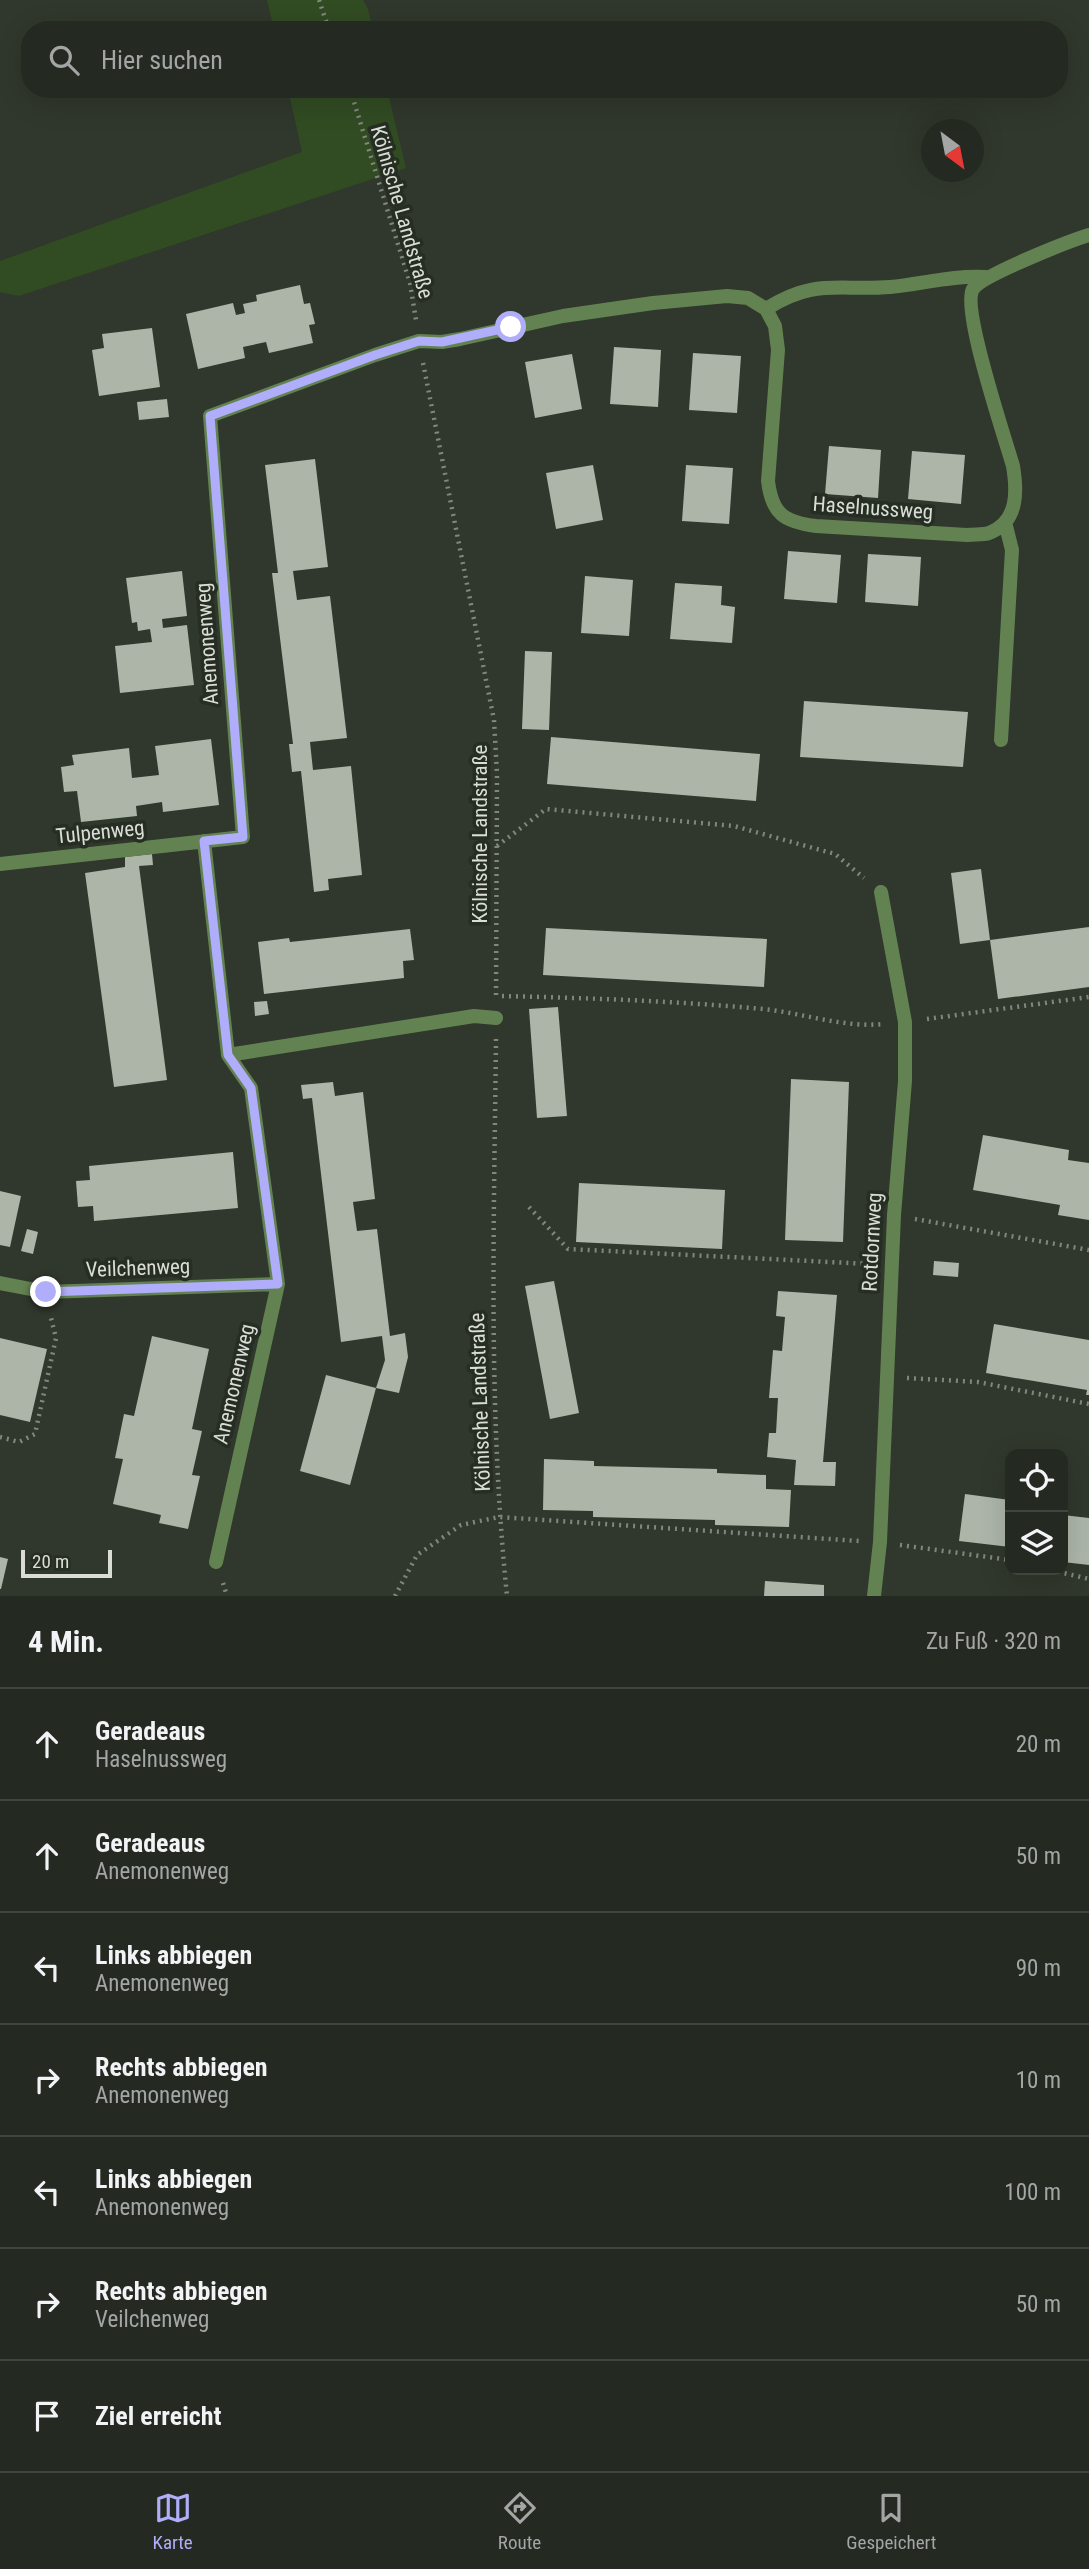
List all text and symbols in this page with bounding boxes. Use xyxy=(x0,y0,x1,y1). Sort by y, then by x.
search box xyxy=(21,21,1068,98)
icon: search xyxy=(45,41,83,79)
text: Hier suchen xyxy=(101,45,223,75)
north arrow xyxy=(921,119,984,182)
street label: Kölnische Landstraße xyxy=(366,123,438,301)
route start xyxy=(495,311,526,342)
street label: Haselnussweg xyxy=(812,492,934,524)
street label: Anemonenweg xyxy=(191,582,223,706)
street label: Kölnische Landstraße xyxy=(468,744,492,923)
street label: Tulpenweg xyxy=(54,815,146,849)
street label: Rotdornweg xyxy=(857,1192,887,1292)
street label: Veilchenweg xyxy=(85,1254,191,1282)
route end xyxy=(30,1276,61,1307)
street label: Kölnische Landstraße xyxy=(465,1312,495,1492)
street label: Anemonenweg xyxy=(209,1322,259,1446)
map controls xyxy=(1005,1449,1068,1575)
button: locate xyxy=(1005,1449,1068,1512)
button: layers xyxy=(1005,1512,1068,1575)
scale bar xyxy=(21,1547,112,1579)
text: 20 m xyxy=(32,1550,69,1573)
text: 4 Min. xyxy=(28,1624,104,1659)
text: Zu Fuß · 320 m xyxy=(926,1628,1061,1655)
text: Geradeaus xyxy=(95,1716,205,1746)
icon: ahead xyxy=(28,1725,66,1763)
text: 20 m xyxy=(1016,1731,1061,1758)
text: Haselnussweg xyxy=(95,1746,227,1773)
text: Geradeaus xyxy=(95,1828,205,1858)
icon: ahead xyxy=(28,1837,66,1875)
text: 50 m xyxy=(1016,1843,1061,1870)
text: Anemonenweg xyxy=(95,1858,229,1885)
text: Links abbiegen xyxy=(95,1940,252,1970)
icon: left xyxy=(28,1949,66,1987)
text: 90 m xyxy=(1016,1955,1061,1982)
text: Anemonenweg xyxy=(95,1970,229,1997)
text: Rechts abbiegen xyxy=(95,2052,268,2082)
icon: right xyxy=(28,2061,66,2099)
text: 10 m xyxy=(1016,2067,1061,2094)
text: Anemonenweg xyxy=(95,2082,229,2109)
text: Links abbiegen xyxy=(95,2164,252,2194)
icon: left xyxy=(28,2173,66,2211)
text: 100 m xyxy=(1004,2179,1061,2206)
text: Anemonenweg xyxy=(95,2194,229,2221)
text: Rechts abbiegen xyxy=(95,2276,268,2306)
icon: right xyxy=(28,2285,66,2323)
text: 50 m xyxy=(1016,2291,1061,2318)
text: Veilchenweg xyxy=(95,2306,209,2333)
icon: arrive xyxy=(28,2397,66,2435)
text: Ziel erreicht xyxy=(95,2401,221,2431)
tab: Karte xyxy=(153,2489,193,2554)
tab: Route xyxy=(498,2489,541,2554)
tab: Gespeichert xyxy=(846,2489,936,2554)

